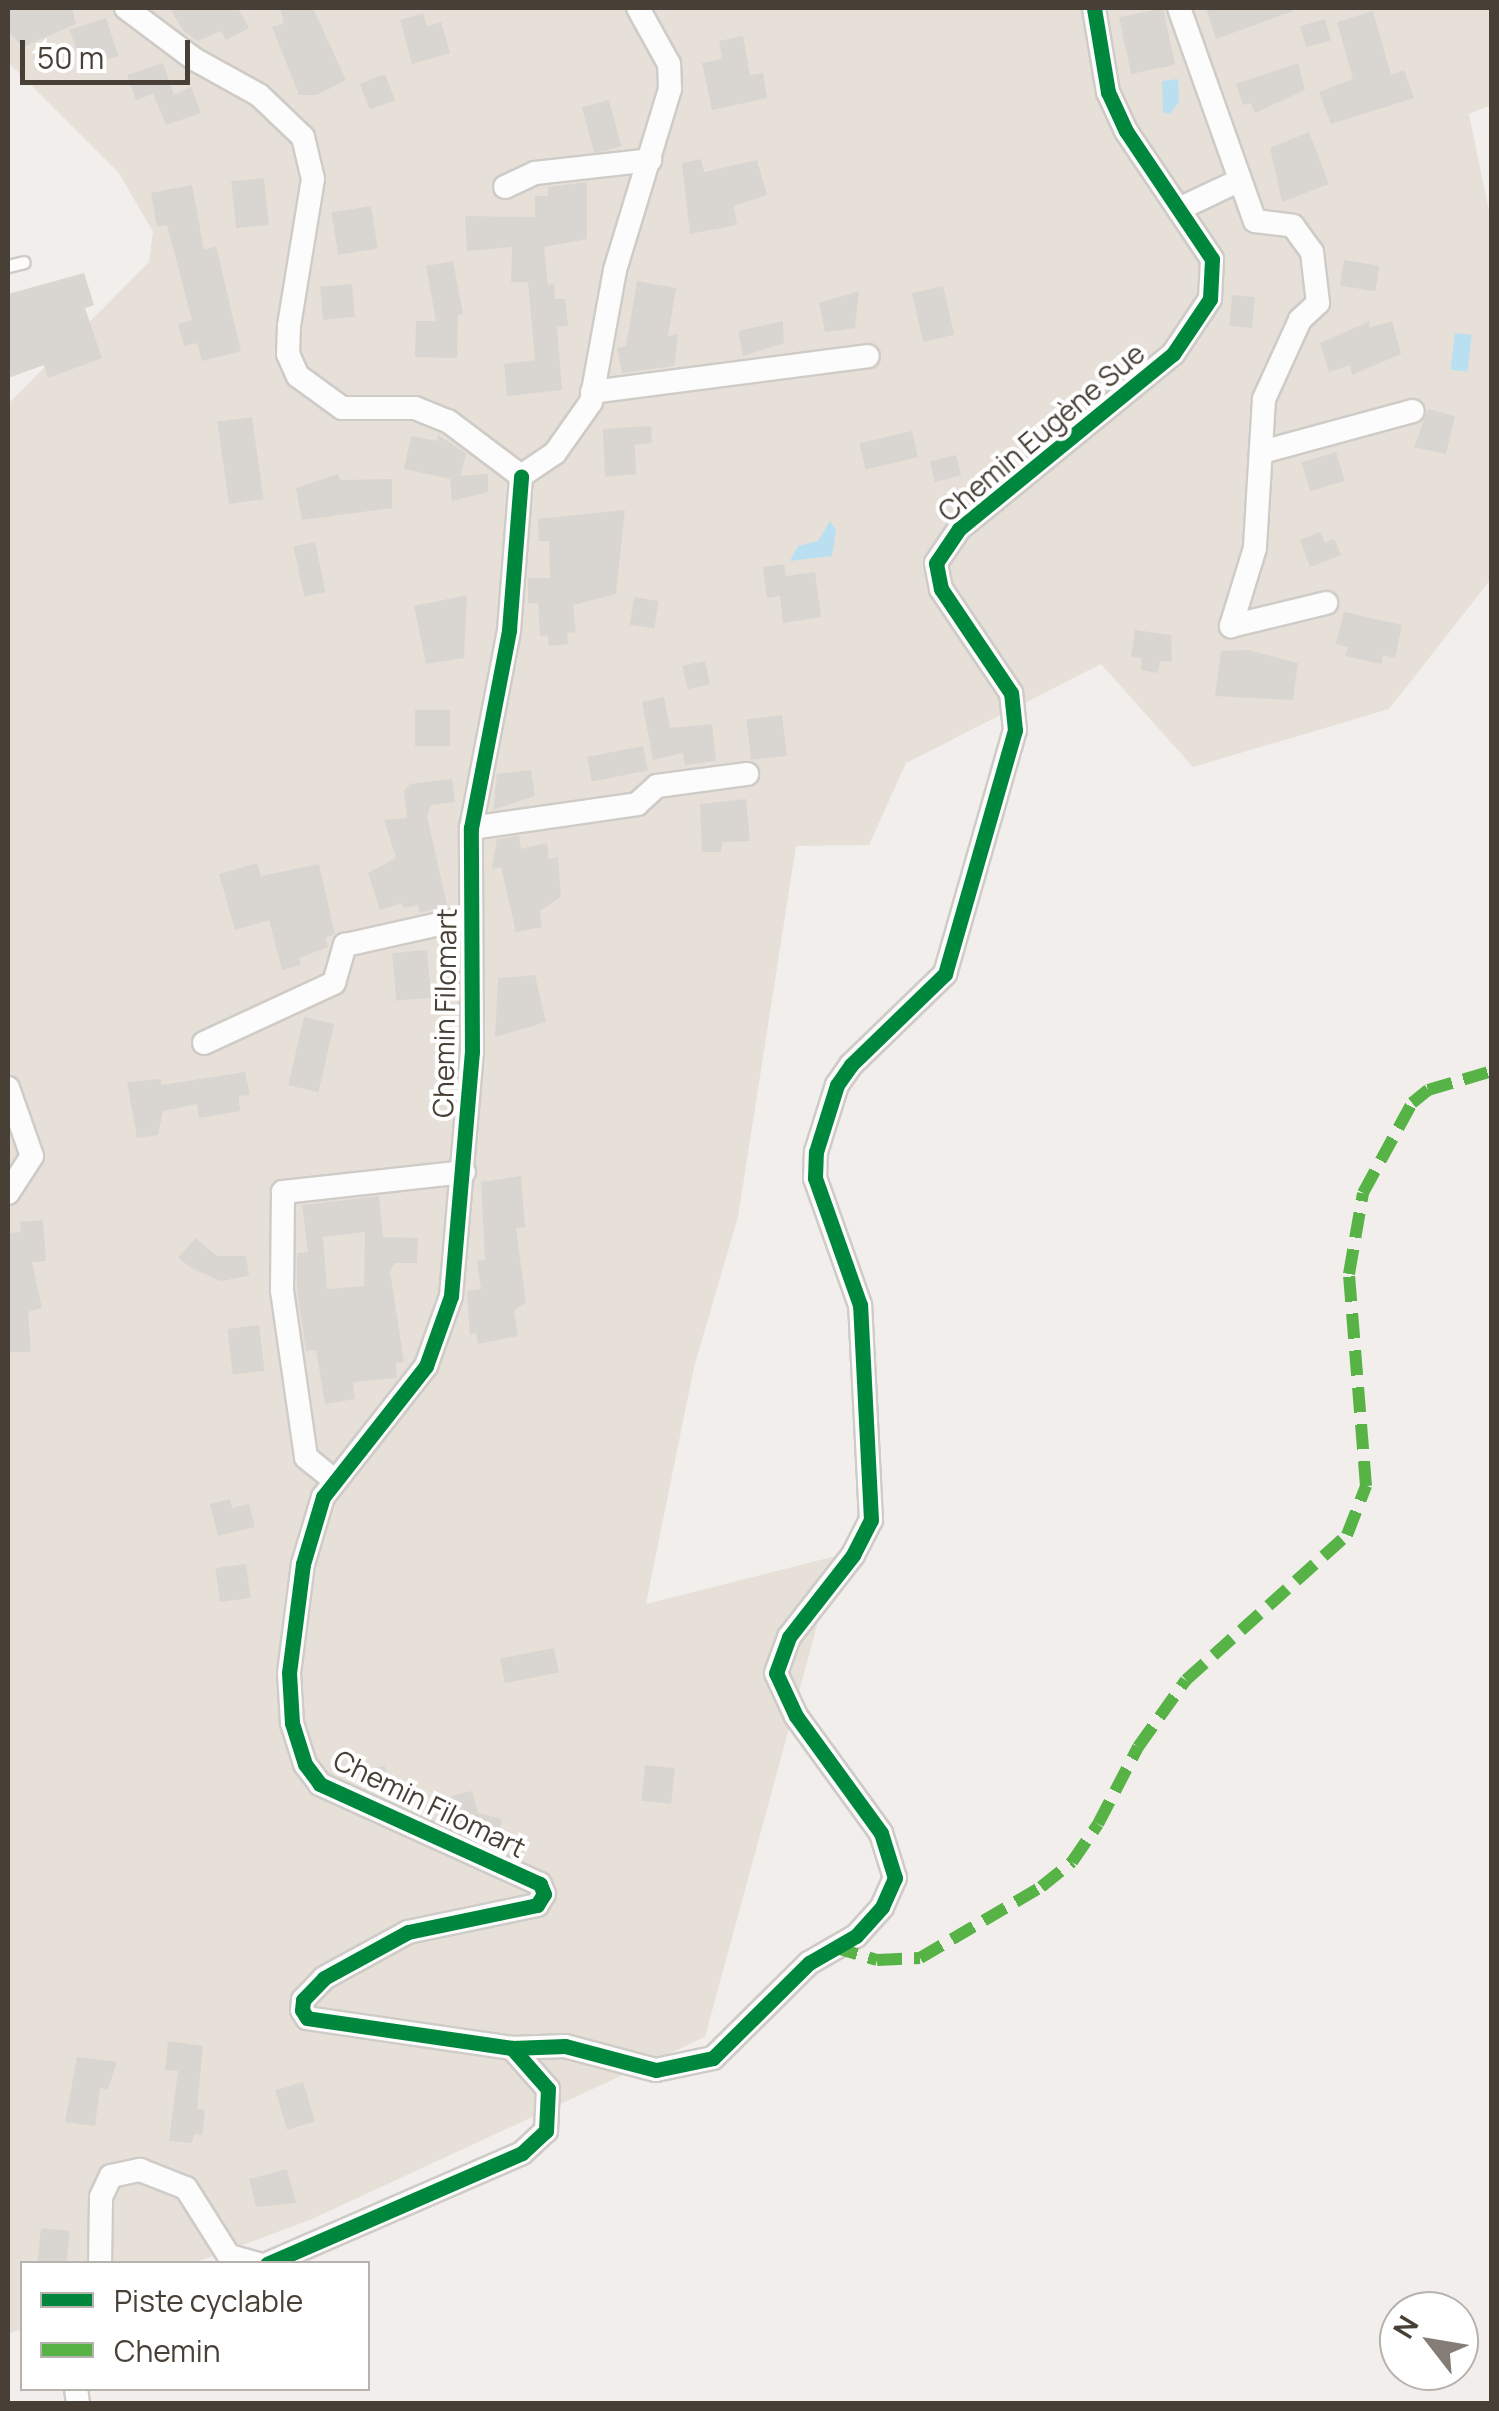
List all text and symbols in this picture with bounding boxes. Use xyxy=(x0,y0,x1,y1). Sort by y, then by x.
scale bar xyxy=(25,20,195,82)
text: 50 m xyxy=(37,37,104,78)
street label: Chemin Eugène Sue xyxy=(931,336,1151,528)
street label: Chemin Filomart xyxy=(425,908,463,1118)
street label: Chemin Filomart xyxy=(329,1742,531,1864)
legend xyxy=(20,2261,370,2391)
text: Piste cyclable xyxy=(114,2280,303,2321)
north arrow xyxy=(1379,2291,1479,2391)
text: N xyxy=(1384,2308,1426,2345)
text: Chemin xyxy=(114,2330,221,2371)

